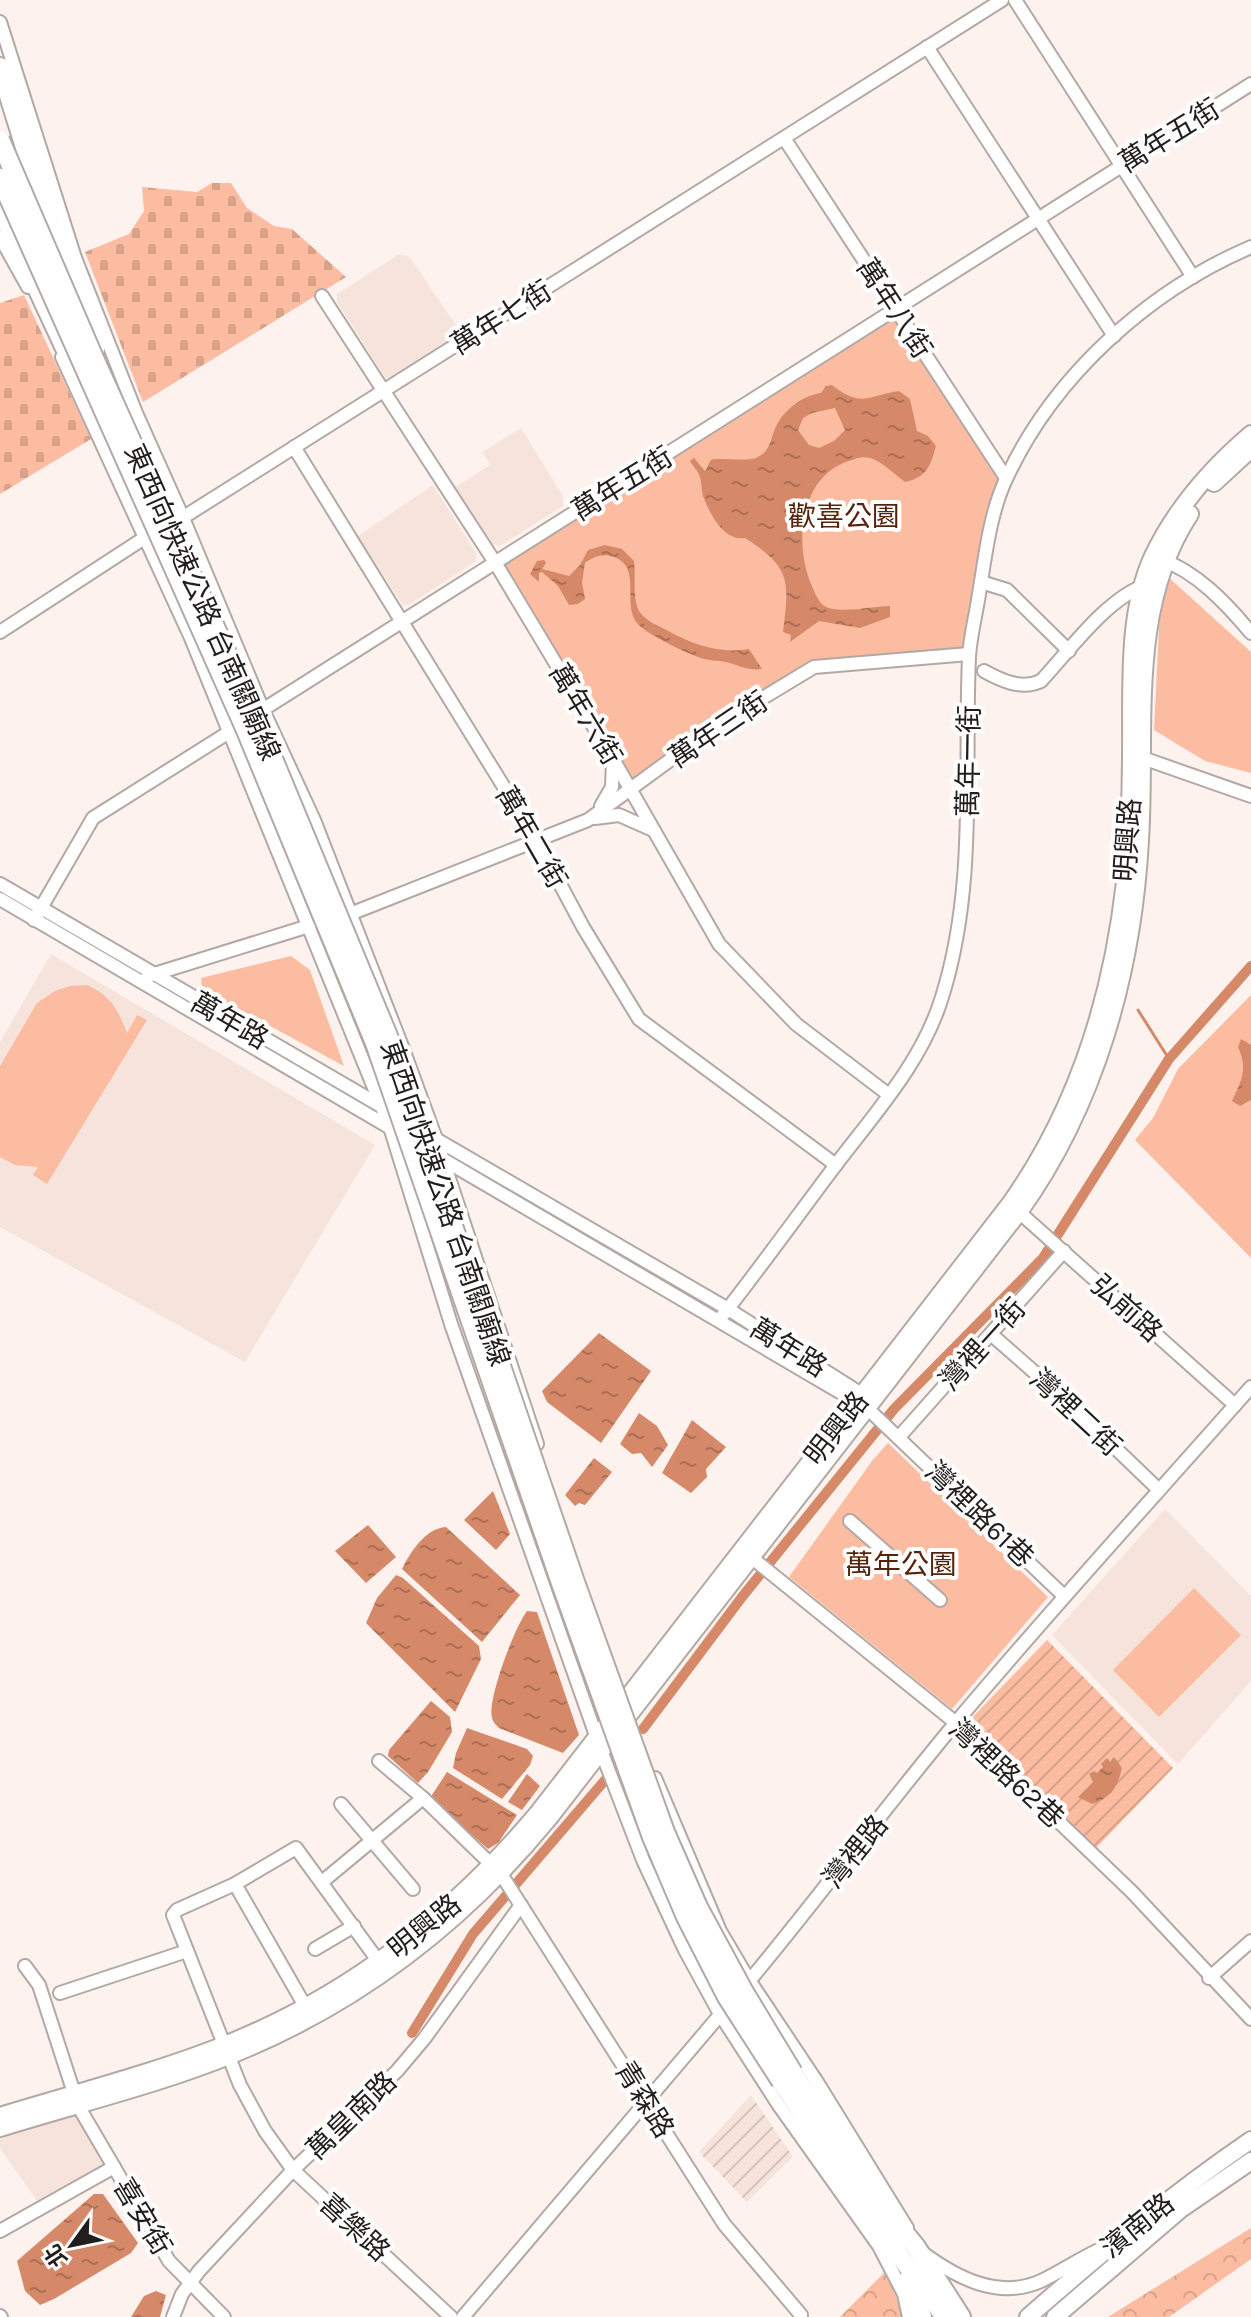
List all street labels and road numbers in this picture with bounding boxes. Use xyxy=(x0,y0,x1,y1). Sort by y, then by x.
street label: 萬年五街 xyxy=(1113,92,1226,179)
street label: 萬年八街 xyxy=(850,252,939,364)
street label: 萬年七街 xyxy=(445,274,558,361)
street label: 東西向快速公路 台南關廟線 xyxy=(118,439,287,765)
street label: 萬年五街 xyxy=(566,440,679,527)
street label: 萬年六街 xyxy=(543,658,629,771)
street label: 萬年三街 xyxy=(663,684,774,774)
street label: 萬年一街 xyxy=(951,705,986,817)
street label: 萬年二街 xyxy=(489,780,574,894)
street label: 明興路 xyxy=(1108,797,1147,883)
street label: 萬年路 xyxy=(185,985,274,1056)
street label: 東西向快速公路 台南關廟線 xyxy=(374,1036,517,1371)
street label: 弘前路 xyxy=(1084,1268,1169,1349)
street label: 灣裡一街 xyxy=(933,1292,1032,1397)
street label: 萬年路 xyxy=(744,1311,833,1384)
street label: 灣裡二街 xyxy=(1023,1362,1128,1463)
street label: 明興路 xyxy=(798,1385,875,1472)
street label: 灣裡路61巷 xyxy=(919,1455,1040,1574)
street label: 灣裡路62巷 xyxy=(943,1712,1071,1835)
street label: 灣裡路 xyxy=(816,1808,895,1894)
street label: 明興路 xyxy=(381,1887,467,1966)
street label: 青森路 xyxy=(608,2055,681,2144)
street label: 萬皇南路 xyxy=(300,2065,403,2166)
street label: 喜安街 xyxy=(107,2172,178,2261)
street label: 濱南路 xyxy=(1094,2186,1180,2265)
street label: 喜樂路 xyxy=(313,2187,397,2268)

